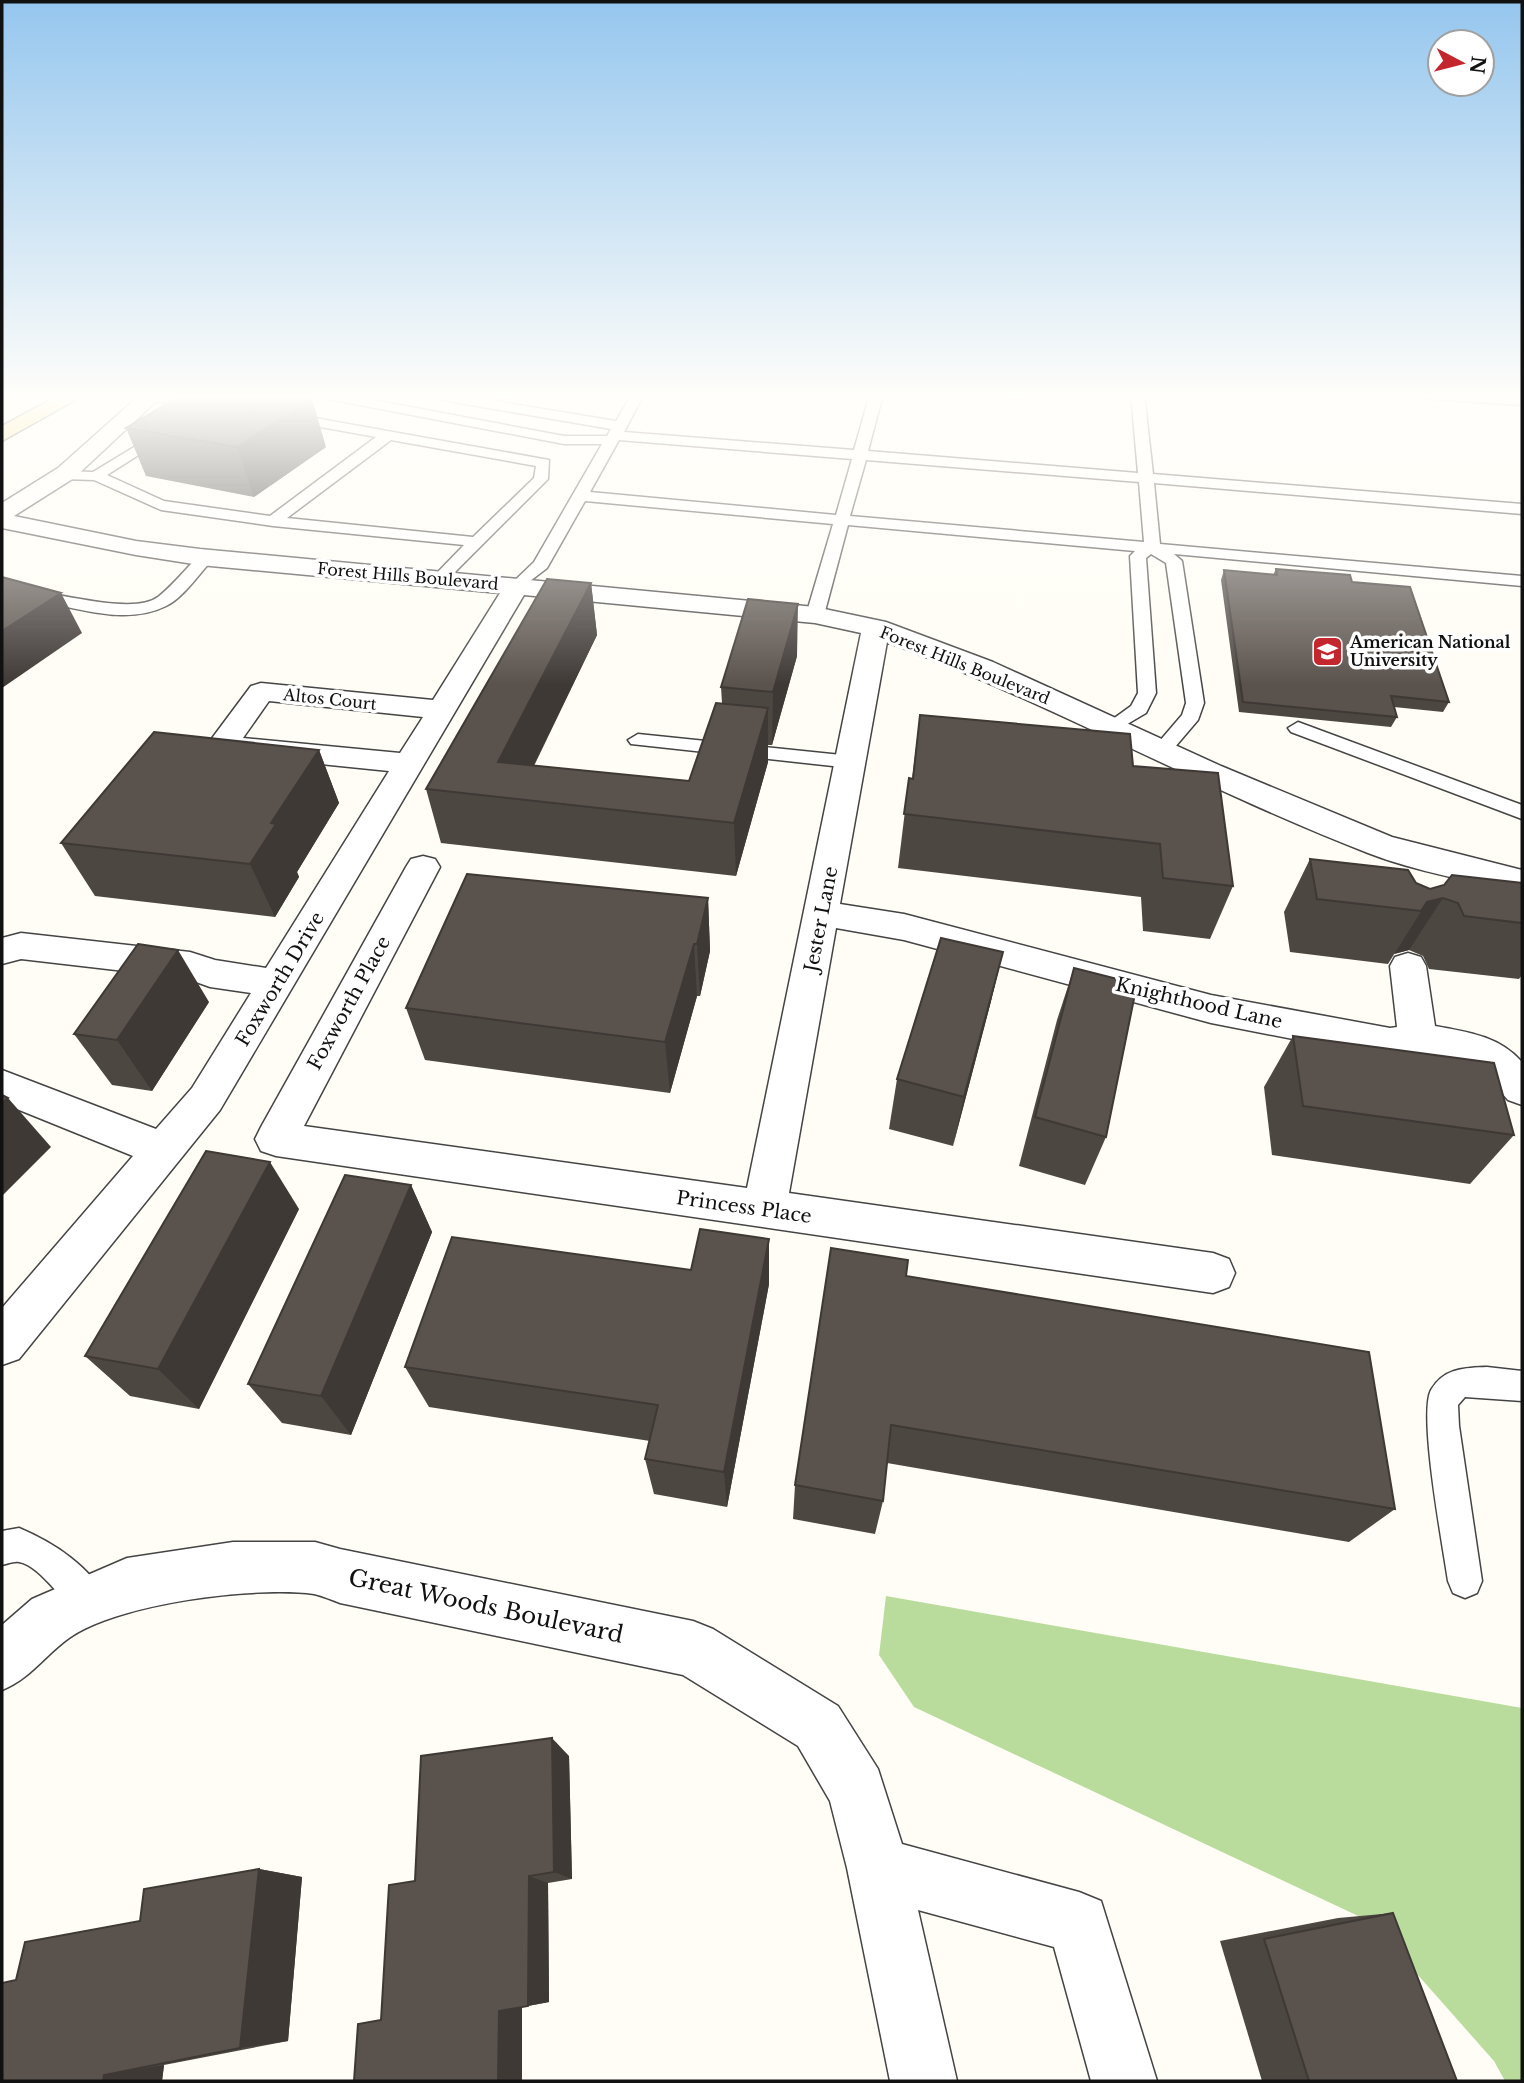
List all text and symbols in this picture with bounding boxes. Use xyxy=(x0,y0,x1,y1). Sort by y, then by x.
north arrow xyxy=(1426,28,1496,98)
text: N xyxy=(1465,55,1490,75)
street label: Forest Hills Boulevard xyxy=(317,558,500,594)
street label: Forest Hills Boulevard xyxy=(877,622,1053,708)
place label: American National University xyxy=(1349,632,1511,670)
school or university icon: American National University xyxy=(1310,634,1344,668)
street label: Altos Court xyxy=(281,684,378,714)
street label: Jester Lane xyxy=(799,864,842,977)
street label: Foxworth Drive xyxy=(231,908,329,1050)
street label: Foxworth Place xyxy=(303,932,395,1074)
street label: Knighthood Lane xyxy=(1113,973,1285,1033)
street label: Princess Place xyxy=(675,1186,813,1228)
street label: Great Woods Boulevard xyxy=(346,1563,626,1649)

